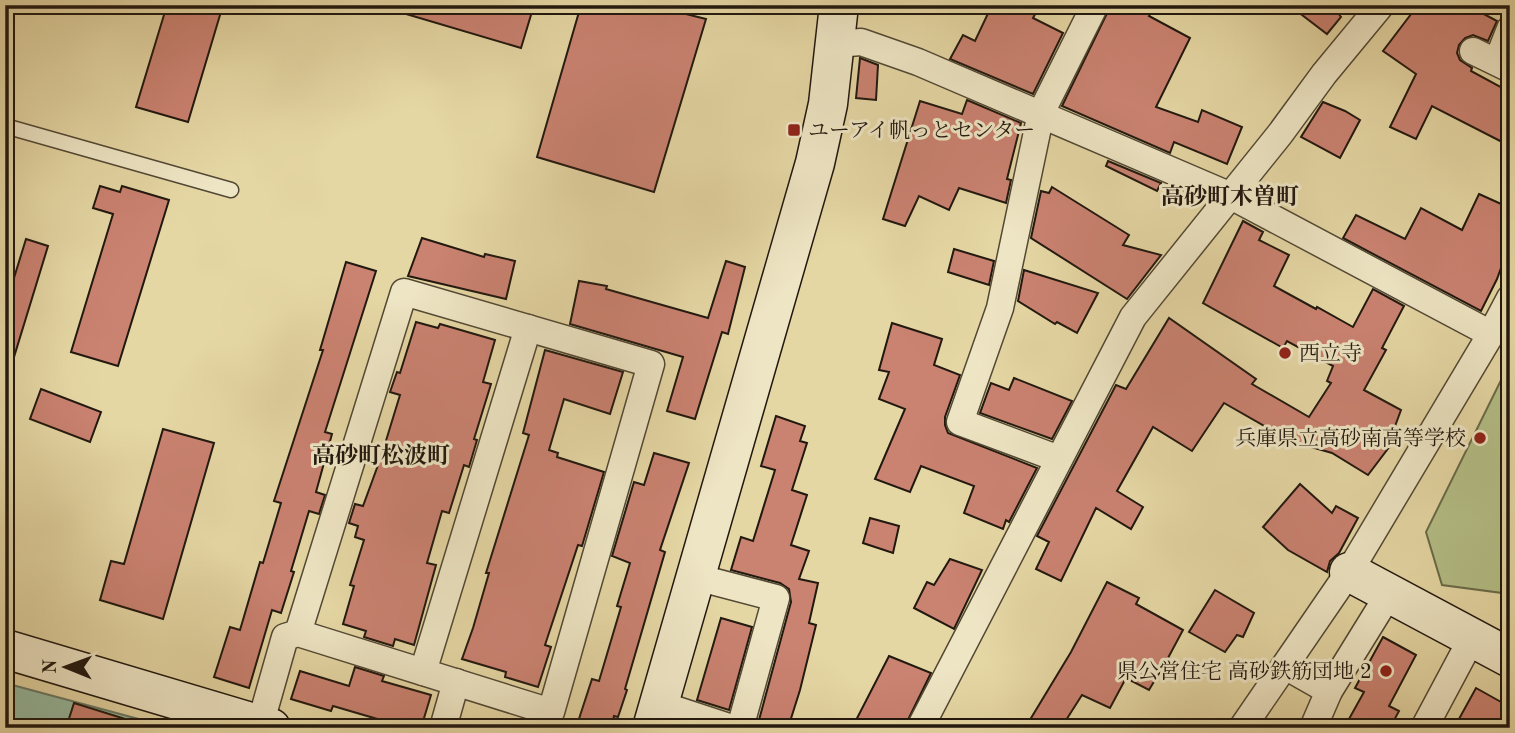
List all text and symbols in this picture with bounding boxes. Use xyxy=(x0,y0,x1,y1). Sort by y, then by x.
place label: ユーアイ帆っとセンター xyxy=(808,119,1035,142)
marker: ユーアイ帆っとセンター xyxy=(786,122,802,138)
district label: 高砂町木曽町 xyxy=(1161,184,1299,209)
place label: 西立寺 xyxy=(1299,342,1362,365)
marker: 西立寺 xyxy=(1277,345,1293,361)
place label: 兵庫県立高砂南高等学校 xyxy=(1235,427,1466,450)
marker: 兵庫県立高砂南高等学校 xyxy=(1472,430,1488,446)
district label: 高砂町松波町 xyxy=(312,443,450,468)
north arrow xyxy=(32,632,102,702)
text: N xyxy=(42,659,61,674)
place label: 県公営住宅 高砂鉄筋団地 2 xyxy=(1117,660,1372,683)
marker: 県公営住宅 高砂鉄筋団地 2 xyxy=(1378,663,1394,679)

